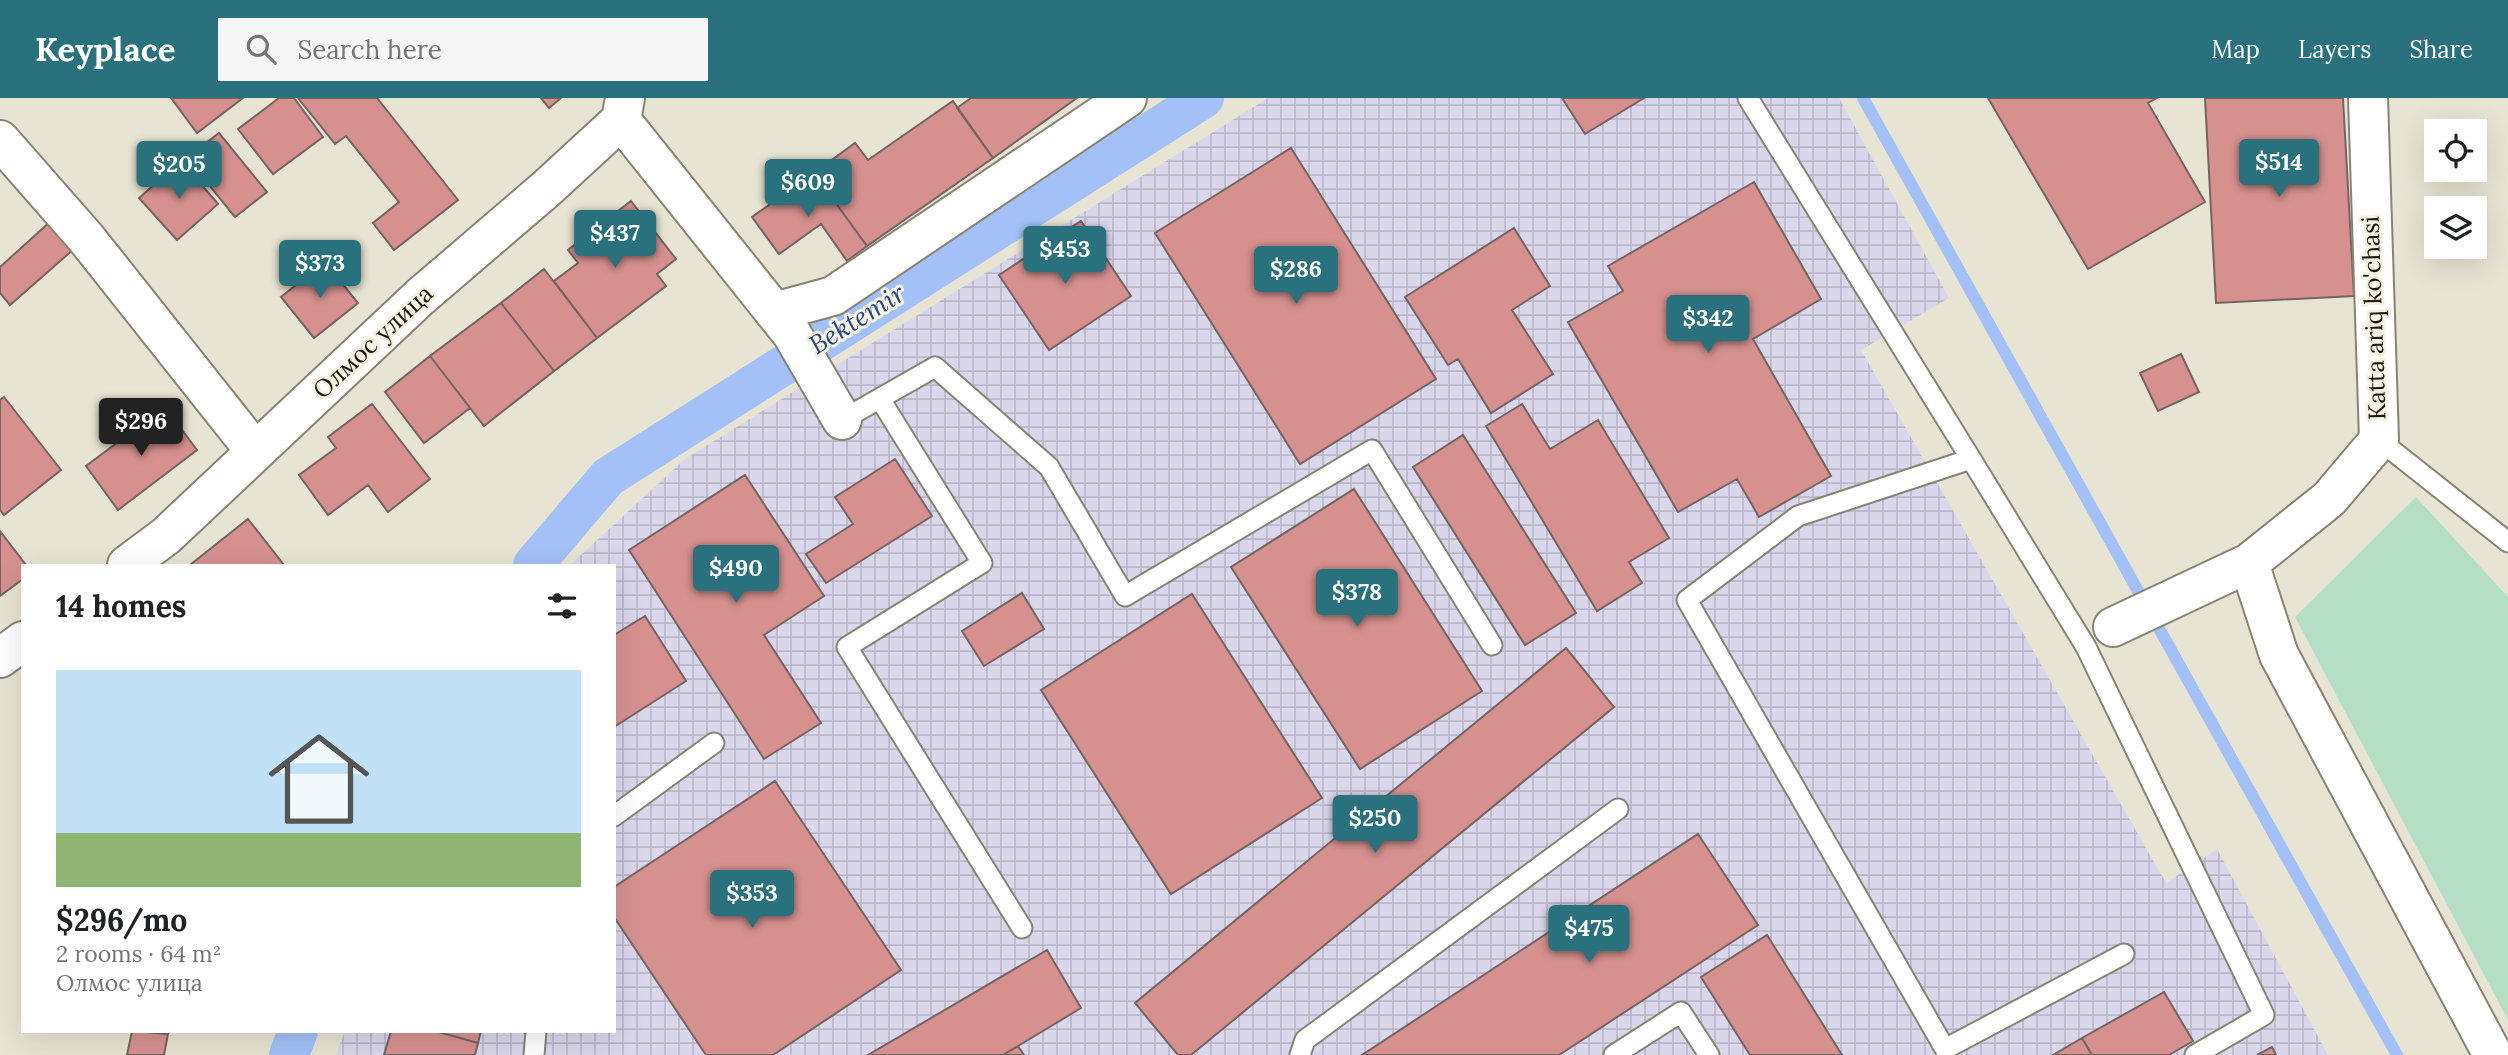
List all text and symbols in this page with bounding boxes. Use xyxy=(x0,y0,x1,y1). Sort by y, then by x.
search box xyxy=(218,18,708,81)
text: Keyplace xyxy=(35,28,176,70)
icon: search xyxy=(242,30,280,68)
text: Search here xyxy=(298,33,442,66)
text: Map xyxy=(2211,34,2260,65)
text: Layers xyxy=(2298,34,2371,65)
text: Share xyxy=(2409,34,2473,65)
map controls xyxy=(2424,119,2487,259)
button: locate xyxy=(2424,119,2487,182)
pin: $514 xyxy=(2238,140,2320,199)
pin: $205 xyxy=(138,141,220,201)
text: $514 xyxy=(2255,147,2303,176)
text: $205 xyxy=(153,149,205,178)
pin: $609 xyxy=(767,159,849,219)
text: $609 xyxy=(781,167,835,196)
button: layers xyxy=(2424,196,2487,259)
pin: $437 xyxy=(574,211,656,270)
street label: Katta ariq ko'chasi xyxy=(2354,215,2393,421)
text: $437 xyxy=(590,218,640,247)
pin: $453 xyxy=(1024,226,1106,286)
text: $453 xyxy=(1039,234,1091,263)
pin: $373 xyxy=(279,240,361,300)
pin: $286 xyxy=(1255,246,1337,306)
text: $373 xyxy=(295,248,345,277)
text: $286 xyxy=(1270,254,1322,283)
water label: Bektemir xyxy=(803,276,911,361)
street label: Олмос улица xyxy=(306,278,439,405)
pin: $342 xyxy=(1667,296,1749,355)
text: $342 xyxy=(1682,303,1734,332)
pin: $296 xyxy=(100,398,182,458)
text: $296 xyxy=(115,406,167,435)
pin: $490 xyxy=(695,546,777,605)
text: $490 xyxy=(709,553,763,582)
pin: $378 xyxy=(1316,570,1398,629)
text: $378 xyxy=(1332,577,1382,606)
text: 14 homes xyxy=(56,587,186,625)
icon: filters xyxy=(543,587,581,625)
icon: home xyxy=(256,716,382,842)
pin: $250 xyxy=(1334,796,1416,855)
text: $250 xyxy=(1349,803,1401,832)
pin: $353 xyxy=(711,870,793,930)
text: $353 xyxy=(726,878,778,907)
text: $296/mo xyxy=(56,901,187,939)
pin: $475 xyxy=(1548,906,1630,965)
text: $475 xyxy=(1564,913,1614,942)
text: 2 rooms · 64 m² xyxy=(56,939,221,968)
text: Олмос улица xyxy=(56,968,203,997)

